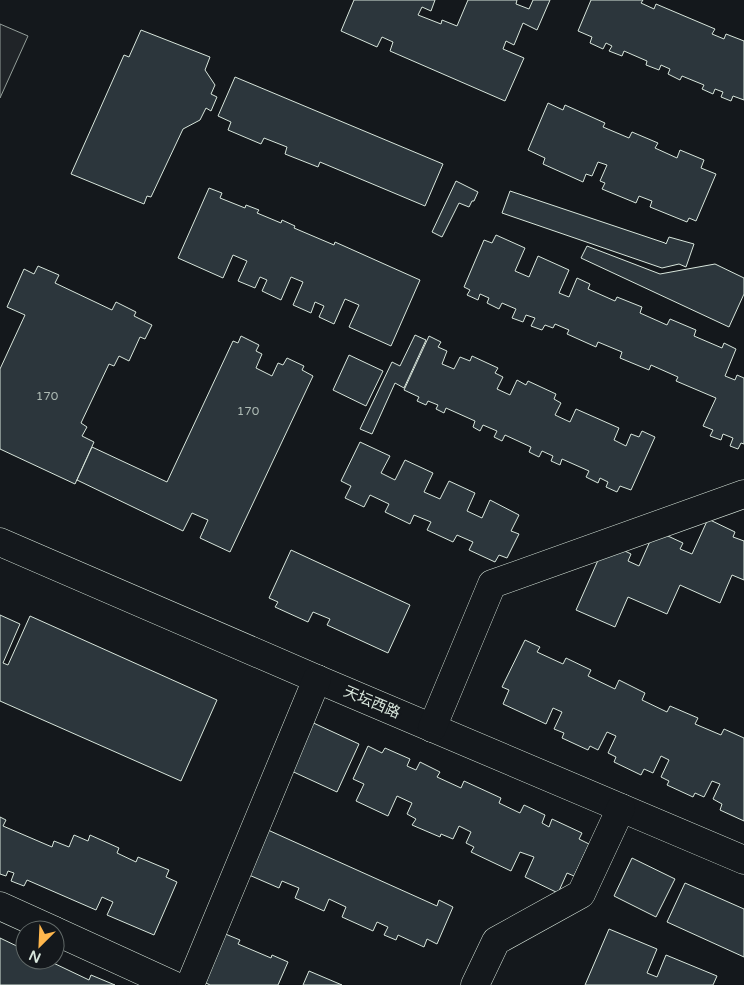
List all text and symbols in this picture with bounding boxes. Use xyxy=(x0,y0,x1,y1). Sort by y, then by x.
house number: 170 xyxy=(36,389,59,403)
house number: 170 xyxy=(237,404,260,418)
street label: 天坛西路 xyxy=(341,682,403,722)
north arrow xyxy=(15,920,65,970)
text: N xyxy=(26,946,44,966)

